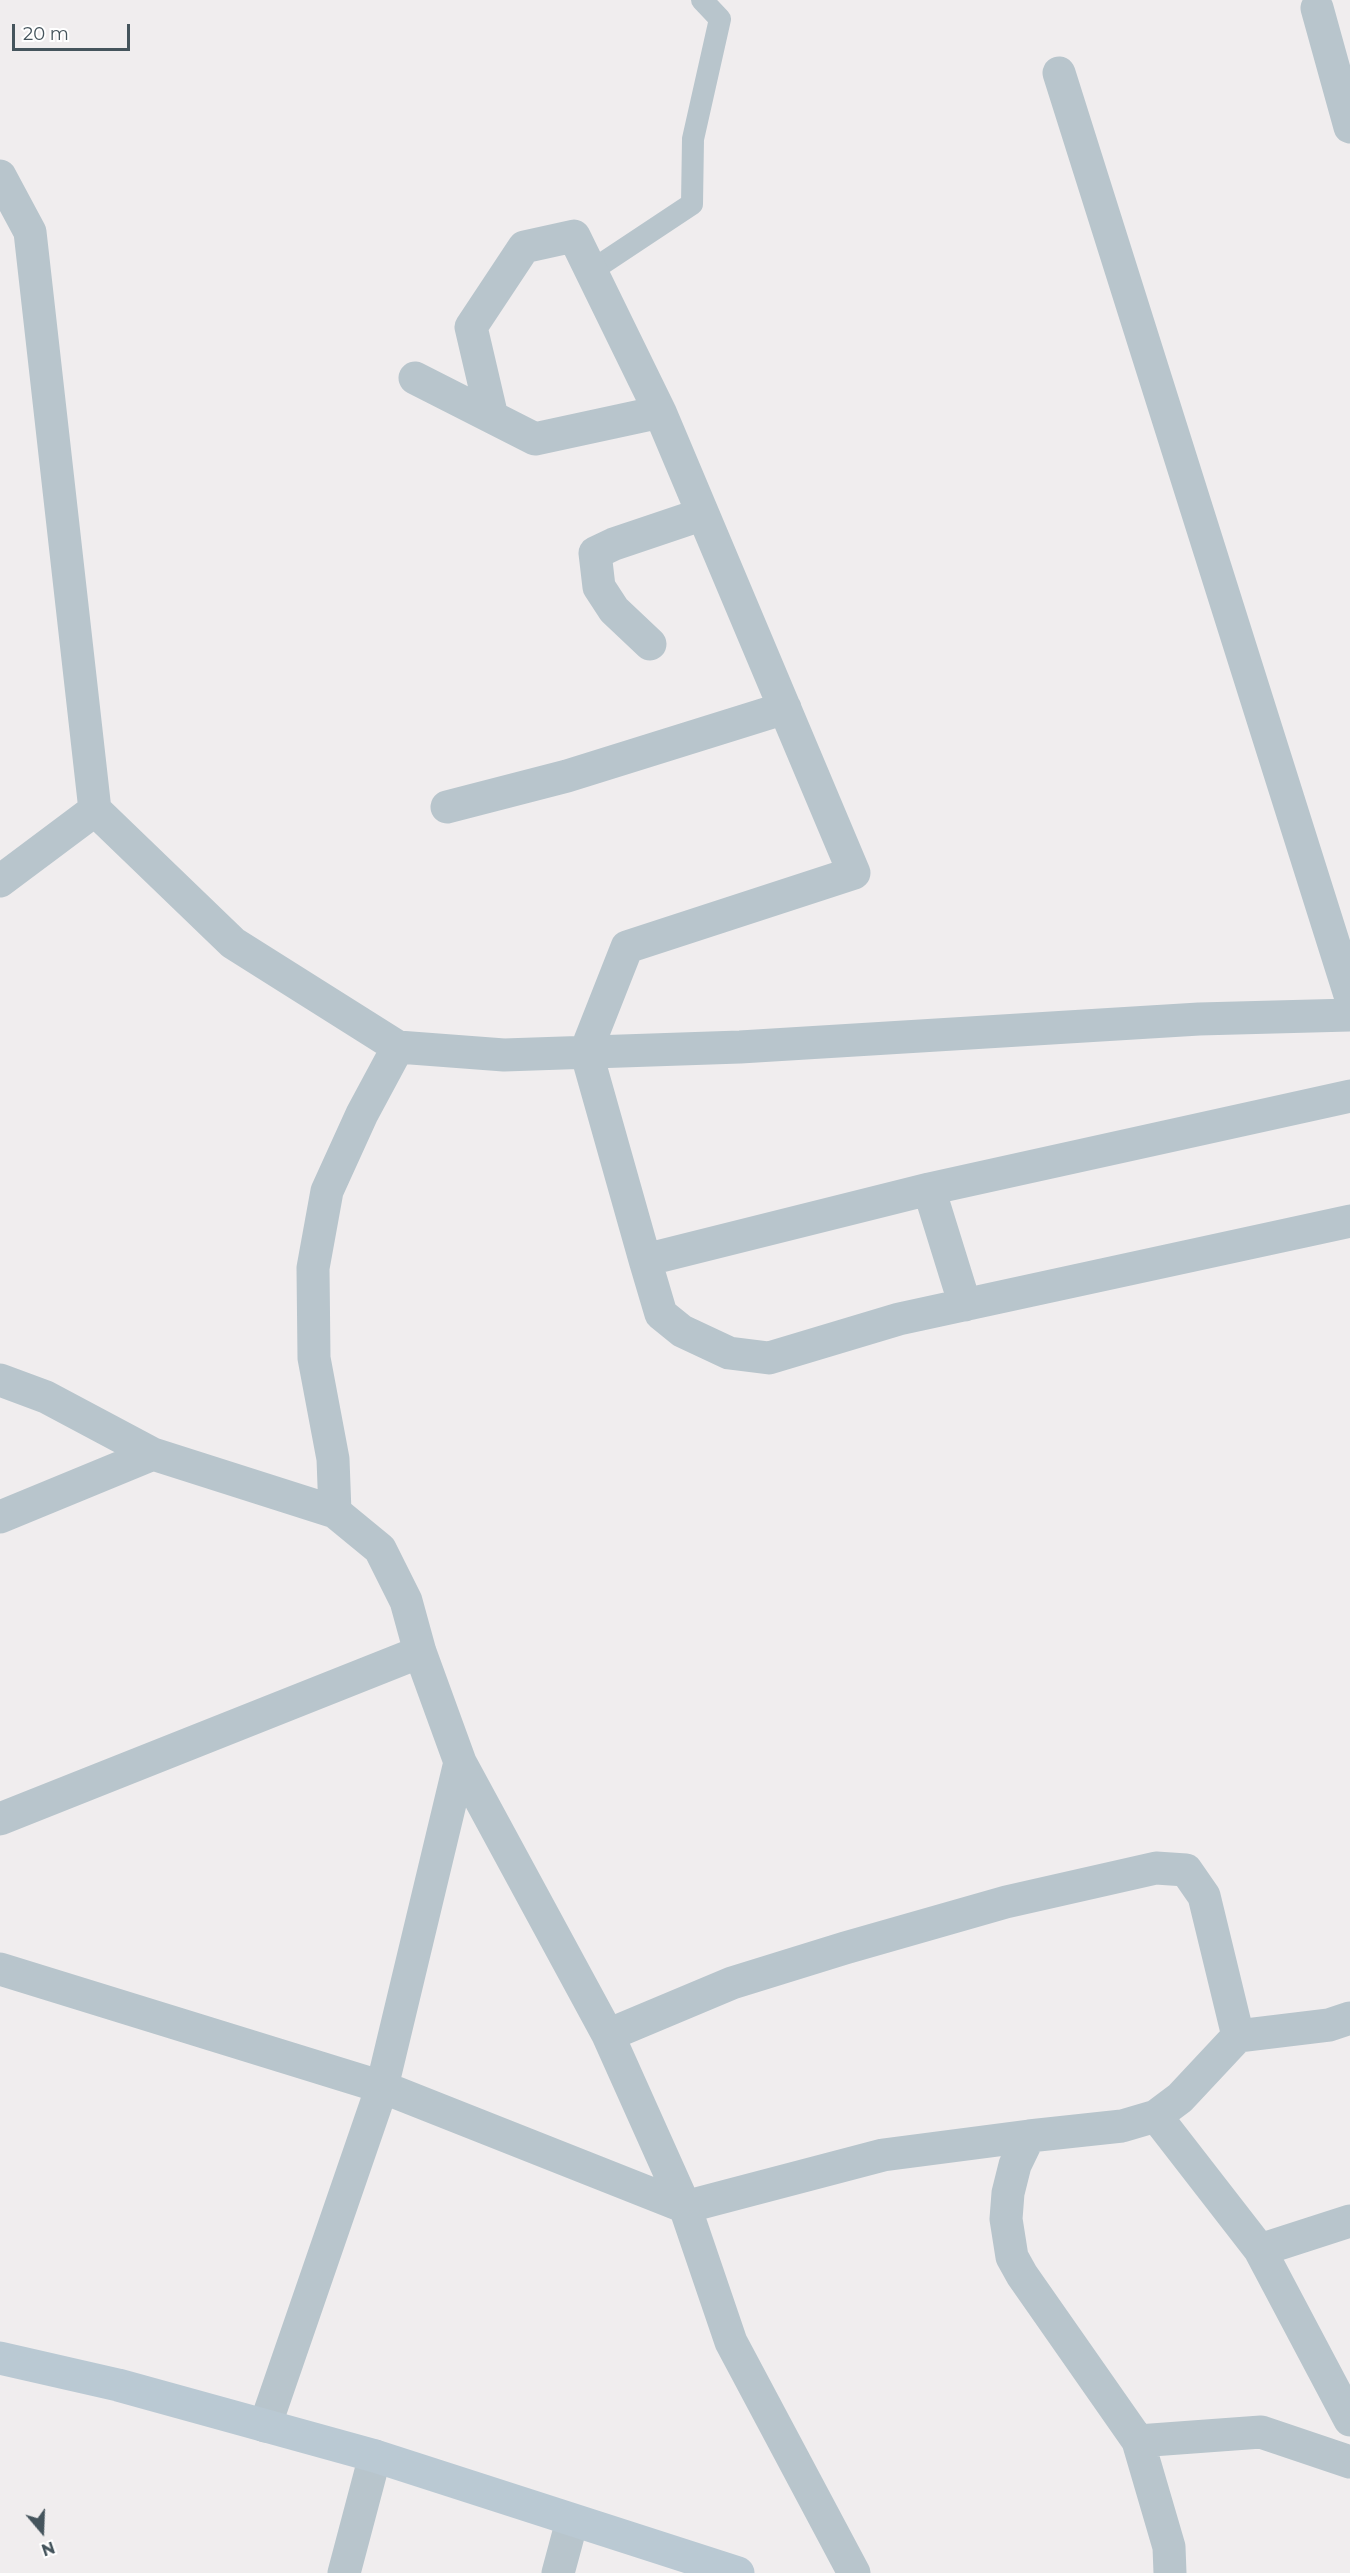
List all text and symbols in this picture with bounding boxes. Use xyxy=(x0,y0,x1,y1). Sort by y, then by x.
scale bar xyxy=(15,12,134,50)
text: 20 m xyxy=(23,23,69,45)
north arrow xyxy=(12,2501,72,2561)
text: N xyxy=(39,2537,57,2560)

